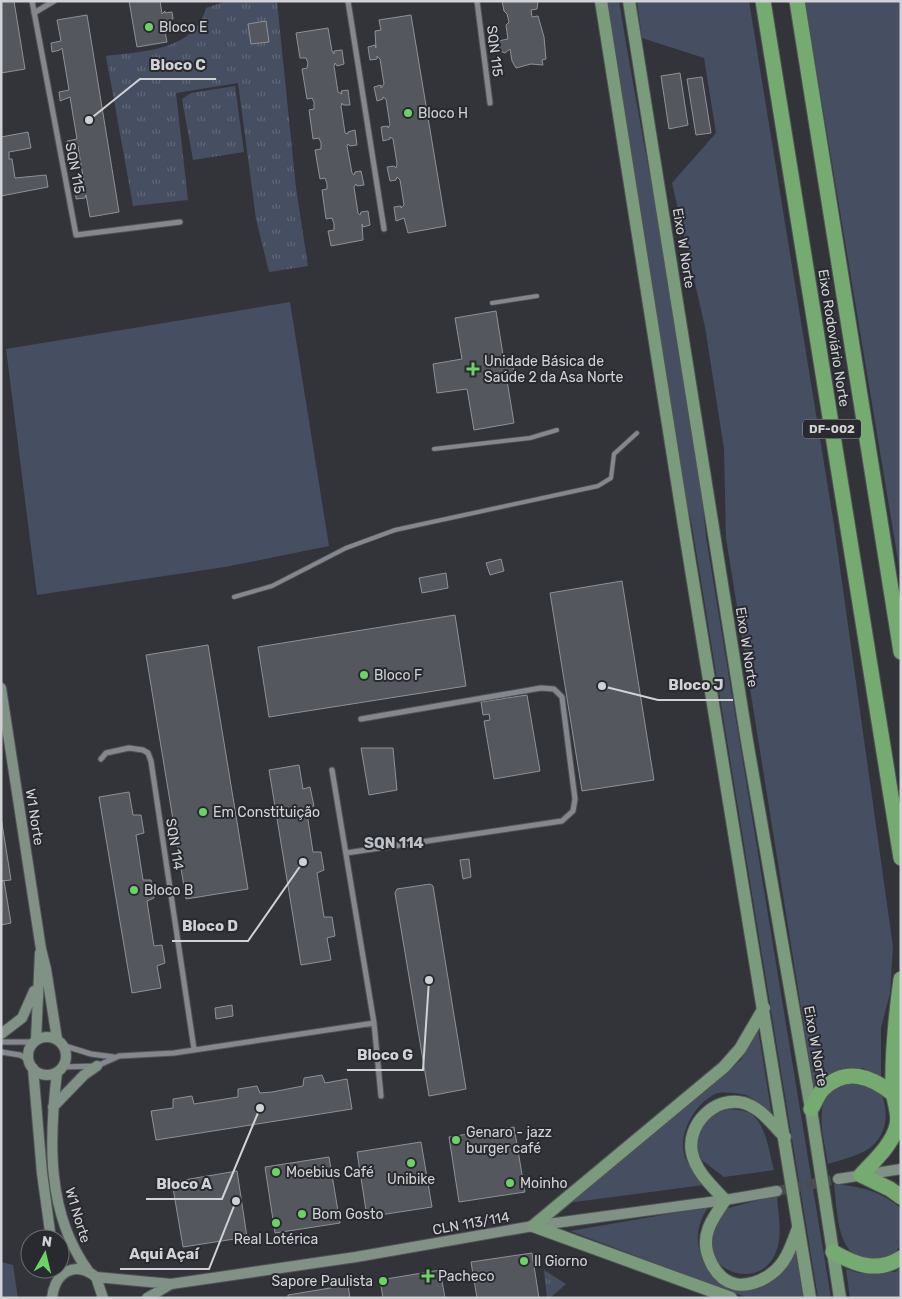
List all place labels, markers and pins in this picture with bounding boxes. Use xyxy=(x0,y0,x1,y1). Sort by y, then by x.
place label: Bloco E xyxy=(159,19,207,36)
marker: Bloco E xyxy=(143,21,155,33)
callout: Bloco C xyxy=(140,49,216,79)
place label: Bloco H xyxy=(418,105,468,122)
marker: Bloco H xyxy=(402,107,414,119)
place label: Unidade Básica de Saúde 2 da Asa Norte xyxy=(484,353,623,386)
marker: Unidade Básica de Saúde 2 da Asa Norte xyxy=(466,362,480,376)
place label: Bloco F xyxy=(374,667,422,684)
marker: Bloco F xyxy=(358,669,370,681)
callout: Bloco J xyxy=(658,670,733,700)
place label: Em Constituição xyxy=(213,804,320,821)
marker: Em Constituição xyxy=(197,806,209,818)
place label: Bloco B xyxy=(144,882,193,899)
marker: Bloco B xyxy=(128,884,140,896)
callout: Bloco D xyxy=(172,911,248,941)
callout: Bloco G xyxy=(347,1040,423,1070)
place label: Genaro - jazz burger café xyxy=(466,1124,552,1157)
marker: Genaro - jazz burger café xyxy=(450,1134,462,1146)
marker: Unibike xyxy=(405,1157,417,1169)
place label: Moebius Café xyxy=(286,1164,374,1181)
marker: Moebius Café xyxy=(270,1166,282,1178)
callout: Bloco A xyxy=(146,1169,222,1199)
place label: Unibike xyxy=(387,1171,435,1188)
place label: Moinho xyxy=(520,1175,568,1192)
marker: Moinho xyxy=(504,1177,516,1189)
place label: Bom Gosto xyxy=(312,1206,383,1223)
marker: Bom Gosto xyxy=(296,1208,308,1220)
marker: Real Lotérica xyxy=(270,1217,282,1229)
place label: Real Lotérica xyxy=(234,1231,318,1248)
callout: Aqui Açaí xyxy=(120,1239,209,1269)
place label: Il Giorno xyxy=(534,1253,587,1270)
marker: Il Giorno xyxy=(518,1255,530,1267)
place label: Pacheco xyxy=(438,1268,494,1285)
marker: Pacheco xyxy=(422,1270,434,1282)
place label: Sapore Paulista xyxy=(272,1273,373,1290)
marker: Sapore Paulista xyxy=(377,1275,389,1287)

